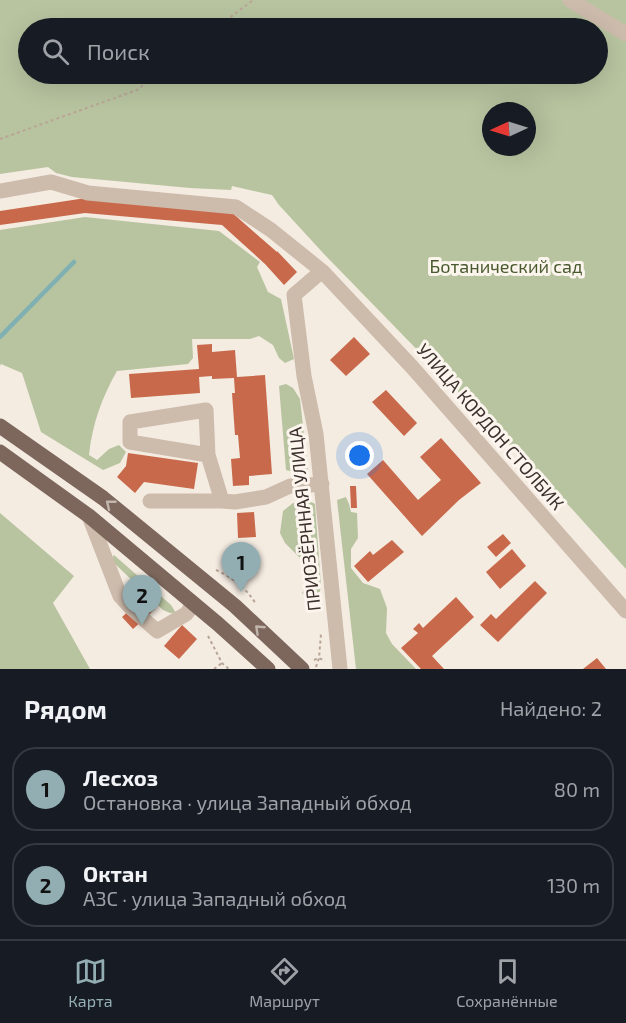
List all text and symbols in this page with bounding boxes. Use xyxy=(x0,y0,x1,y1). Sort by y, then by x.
search box xyxy=(18,18,608,84)
icon: search xyxy=(39,35,72,68)
text: Поиск xyxy=(87,38,150,64)
north arrow xyxy=(482,102,536,156)
park label: Ботанический сад xyxy=(429,255,583,277)
street label: УЛИЦА КОРДОН СТОЛБИК xyxy=(413,339,569,514)
street label: ПРИОЗЁРННАЯ УЛИЦА xyxy=(283,425,325,612)
your location xyxy=(345,441,374,470)
one-way arrow xyxy=(106,500,117,511)
pin: 1 xyxy=(222,542,260,592)
pin: 2 xyxy=(122,576,162,625)
one-way arrow xyxy=(256,625,266,636)
text: Рядом xyxy=(24,693,107,724)
text: Найдено: 2 xyxy=(500,696,602,720)
text: Лесхоз xyxy=(83,764,158,790)
text: 1 xyxy=(41,777,50,801)
text: 80 m xyxy=(554,777,600,801)
text: Остановка · улица Западный обход xyxy=(83,790,412,814)
text: Октан xyxy=(83,860,148,886)
text: 2 xyxy=(40,873,51,897)
text: 130 m xyxy=(547,873,600,897)
text: АЗС · улица Западный обход xyxy=(83,886,347,910)
tab: Карта xyxy=(68,955,113,1010)
tab: Маршрут xyxy=(249,955,320,1010)
tab: Сохранённые xyxy=(456,955,558,1010)

